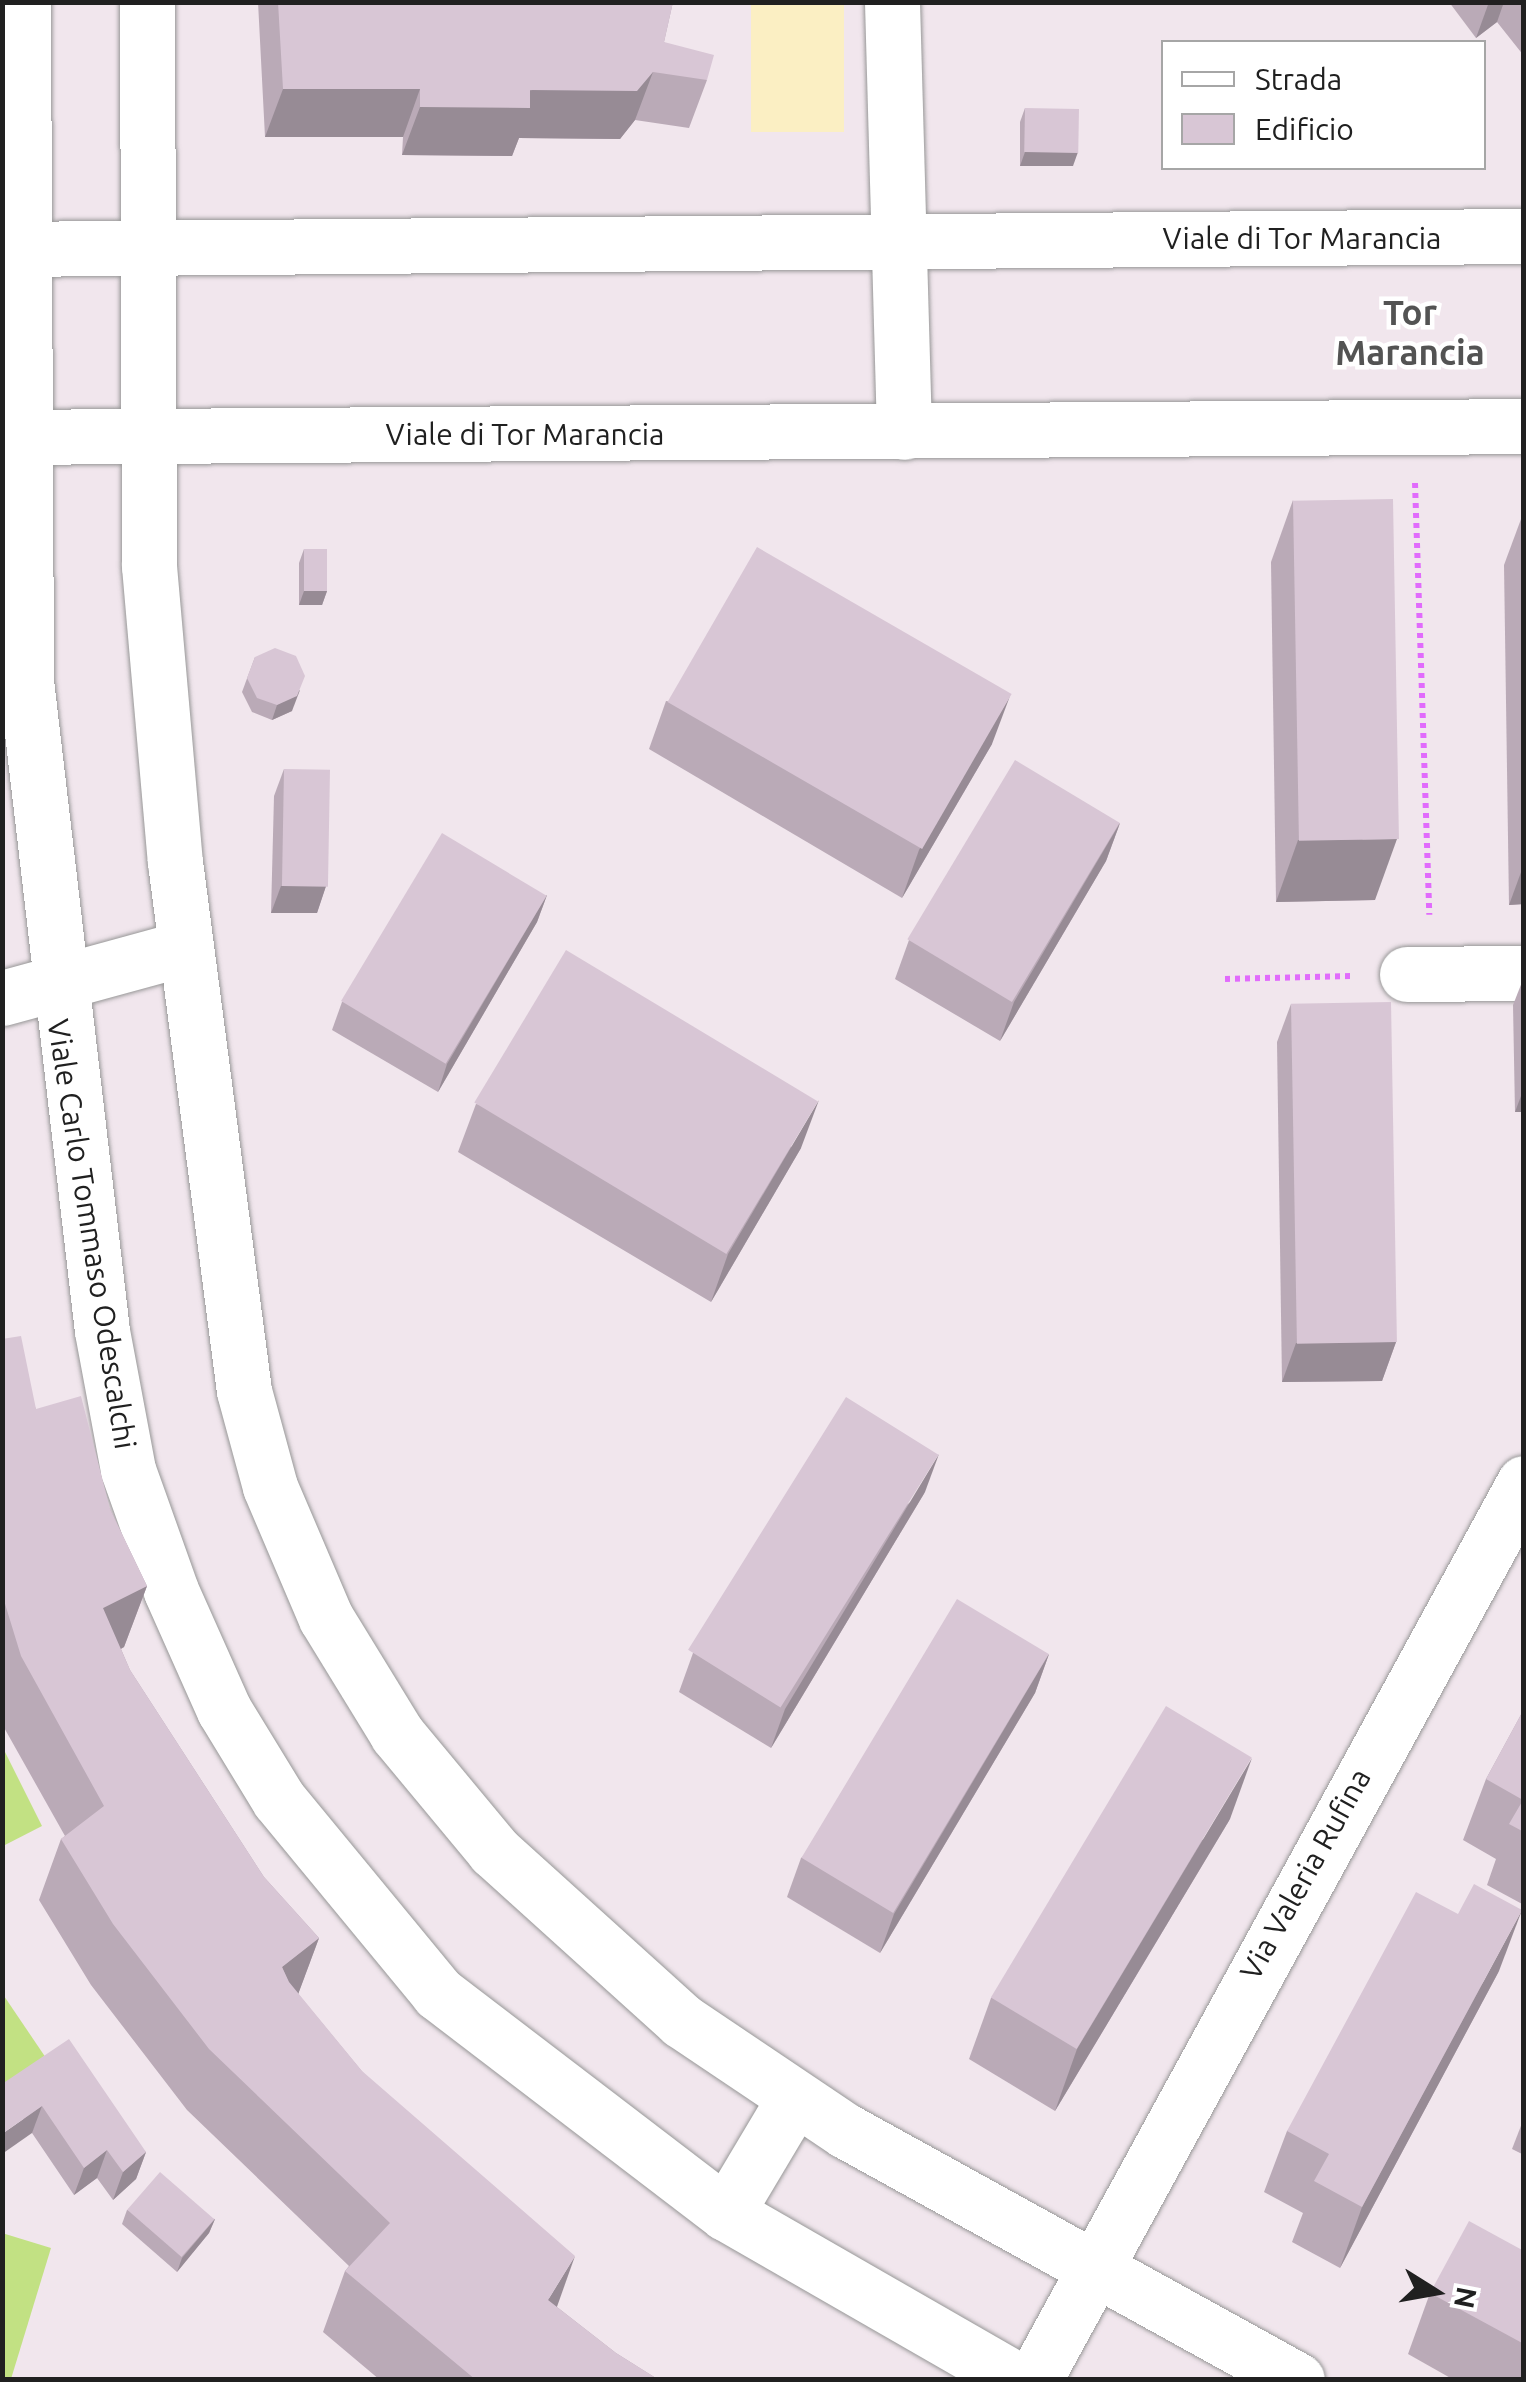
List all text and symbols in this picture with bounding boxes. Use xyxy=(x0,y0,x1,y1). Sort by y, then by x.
legend xyxy=(1161,40,1486,170)
text: Strada xyxy=(1255,62,1342,96)
text: Edificio xyxy=(1255,112,1354,146)
street label: Viale di Tor Marancia xyxy=(1163,220,1441,256)
district label: Tor Marancia xyxy=(1335,291,1485,373)
street label: Viale di Tor Marancia xyxy=(386,416,664,452)
street label: Viale Carlo Tommaso Odescalchi xyxy=(40,1016,144,1452)
street label: Via Valeria Rufina xyxy=(1232,1762,1378,1986)
north arrow xyxy=(1386,2242,1486,2342)
text: N xyxy=(1449,2285,1483,2311)

